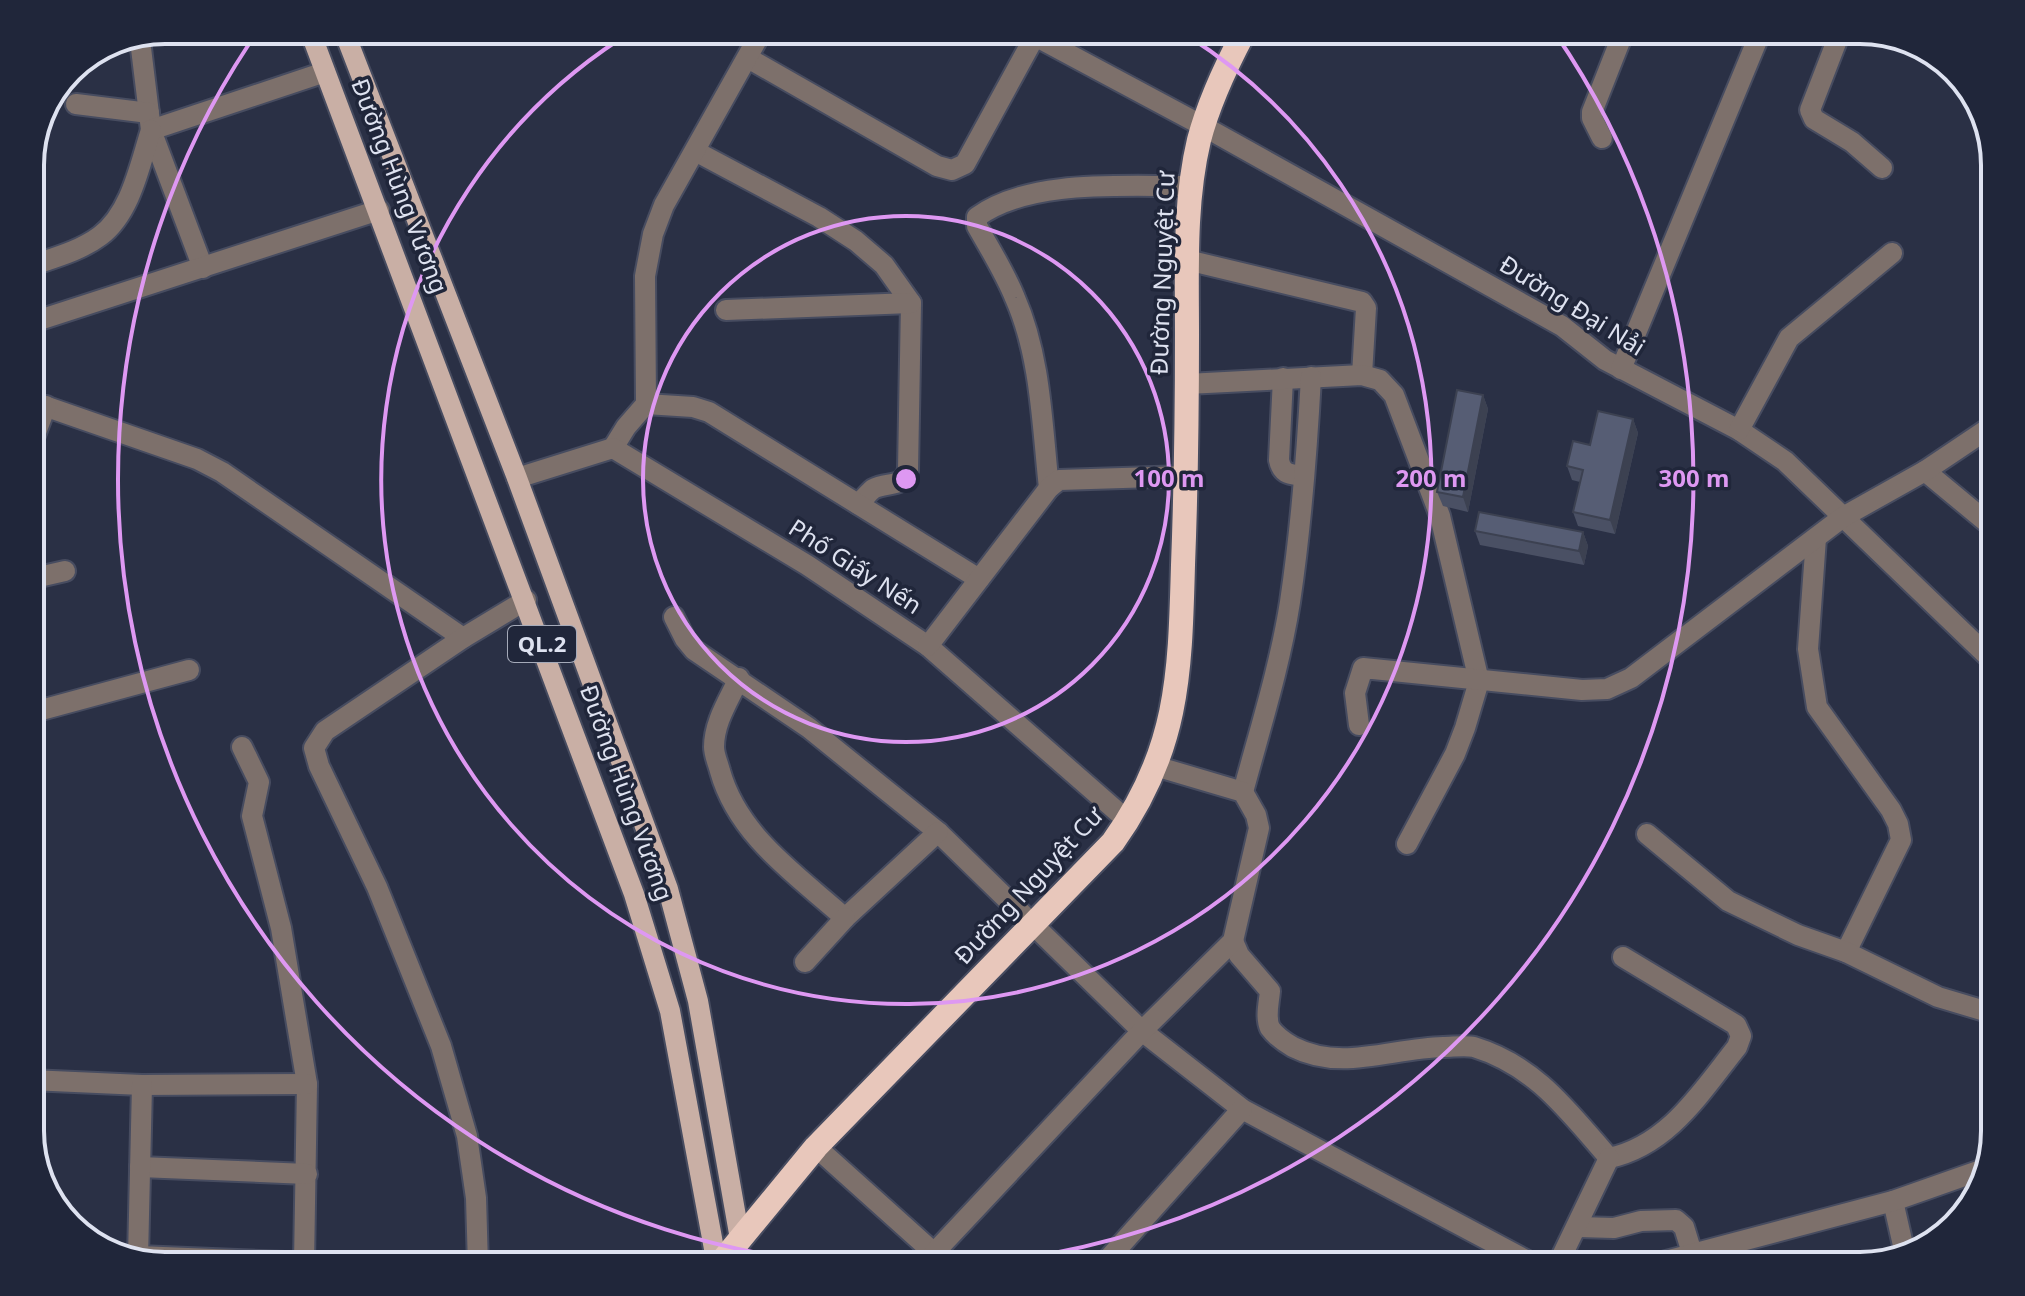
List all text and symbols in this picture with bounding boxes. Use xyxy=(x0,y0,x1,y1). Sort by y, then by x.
street label: Đường Hùng Vương xyxy=(344,73,457,298)
street label: Đường Nguyệt Cư xyxy=(1141,170,1182,376)
street label: Đường Đại Nải xyxy=(1494,247,1652,363)
text: 100 m xyxy=(1134,461,1204,494)
text: 200 m xyxy=(1396,461,1466,494)
text: 300 m xyxy=(1659,461,1729,494)
centre of rings xyxy=(892,465,920,493)
street label: Phố Giấy Nến xyxy=(783,510,929,621)
road number: QL.2 xyxy=(508,626,576,662)
street label: Đường Hùng Vương xyxy=(573,680,682,905)
street label: Đường Nguyệt Cư xyxy=(946,798,1110,971)

